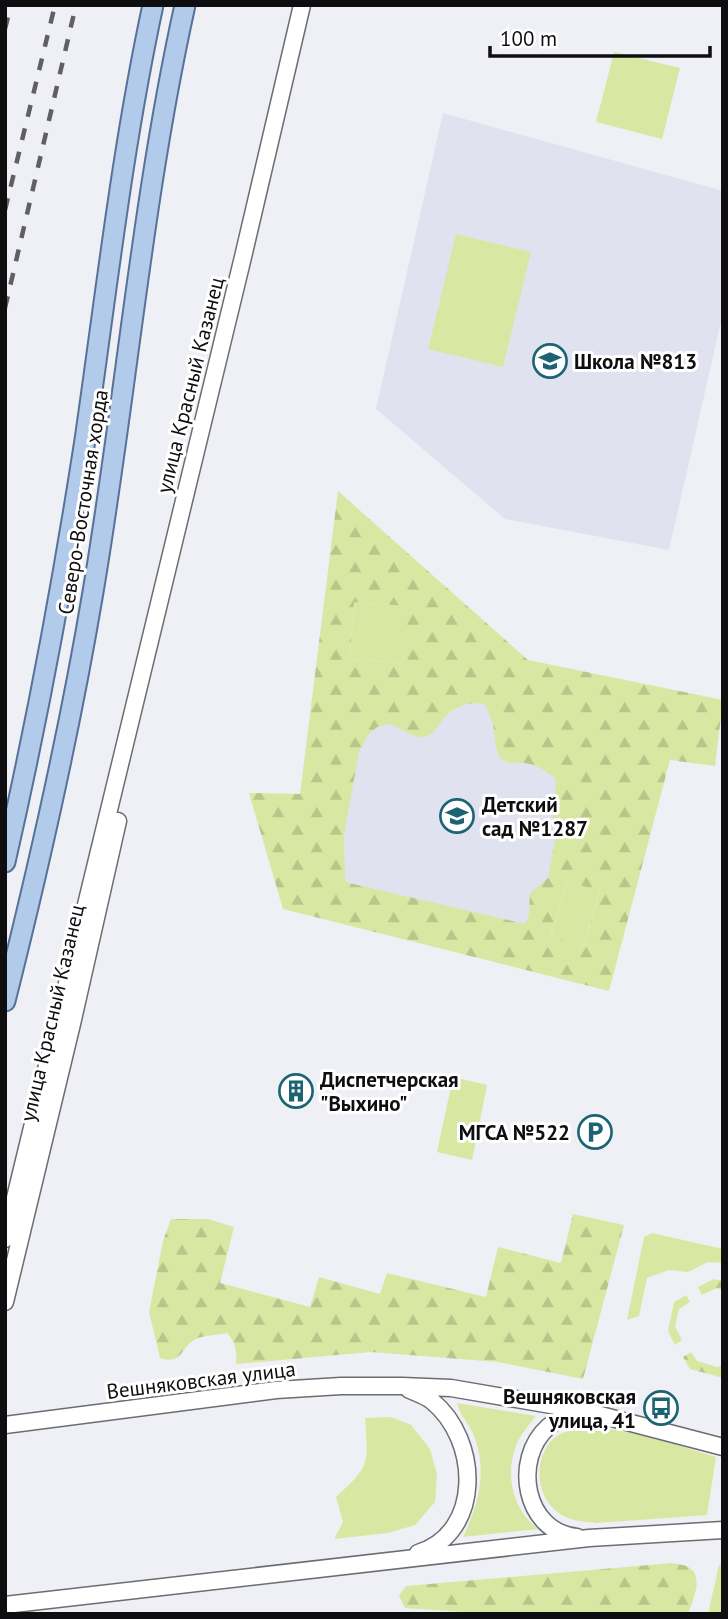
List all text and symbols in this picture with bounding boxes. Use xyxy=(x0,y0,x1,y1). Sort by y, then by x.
scale bar xyxy=(490,14,710,58)
text: 100 m xyxy=(500,25,557,52)
street label: улица Красный Казанец xyxy=(150,274,230,496)
school or university icon: Школа №813 xyxy=(531,342,569,380)
place label: Школа №813 xyxy=(574,348,697,375)
street label: Северо-Восточная хорда xyxy=(52,388,114,616)
place label: Детский сад №1287 xyxy=(482,791,588,842)
school or university icon: Детский сад №1287 xyxy=(438,797,476,835)
street label: улица Красный Казанец xyxy=(14,901,90,1124)
place label: Диспетчерская "Выхино" xyxy=(320,1066,459,1117)
building icon: Диспетчерская "Выхино" xyxy=(277,1072,315,1110)
parking icon: МГСА №522 xyxy=(576,1113,614,1151)
place label: МГСА №522 xyxy=(459,1119,570,1146)
street label: Вешняковская улица xyxy=(105,1355,297,1405)
place label: Вешняковская улица, 41 xyxy=(503,1383,636,1434)
bus stop icon: Вешняковская улица, 41 xyxy=(642,1389,680,1427)

